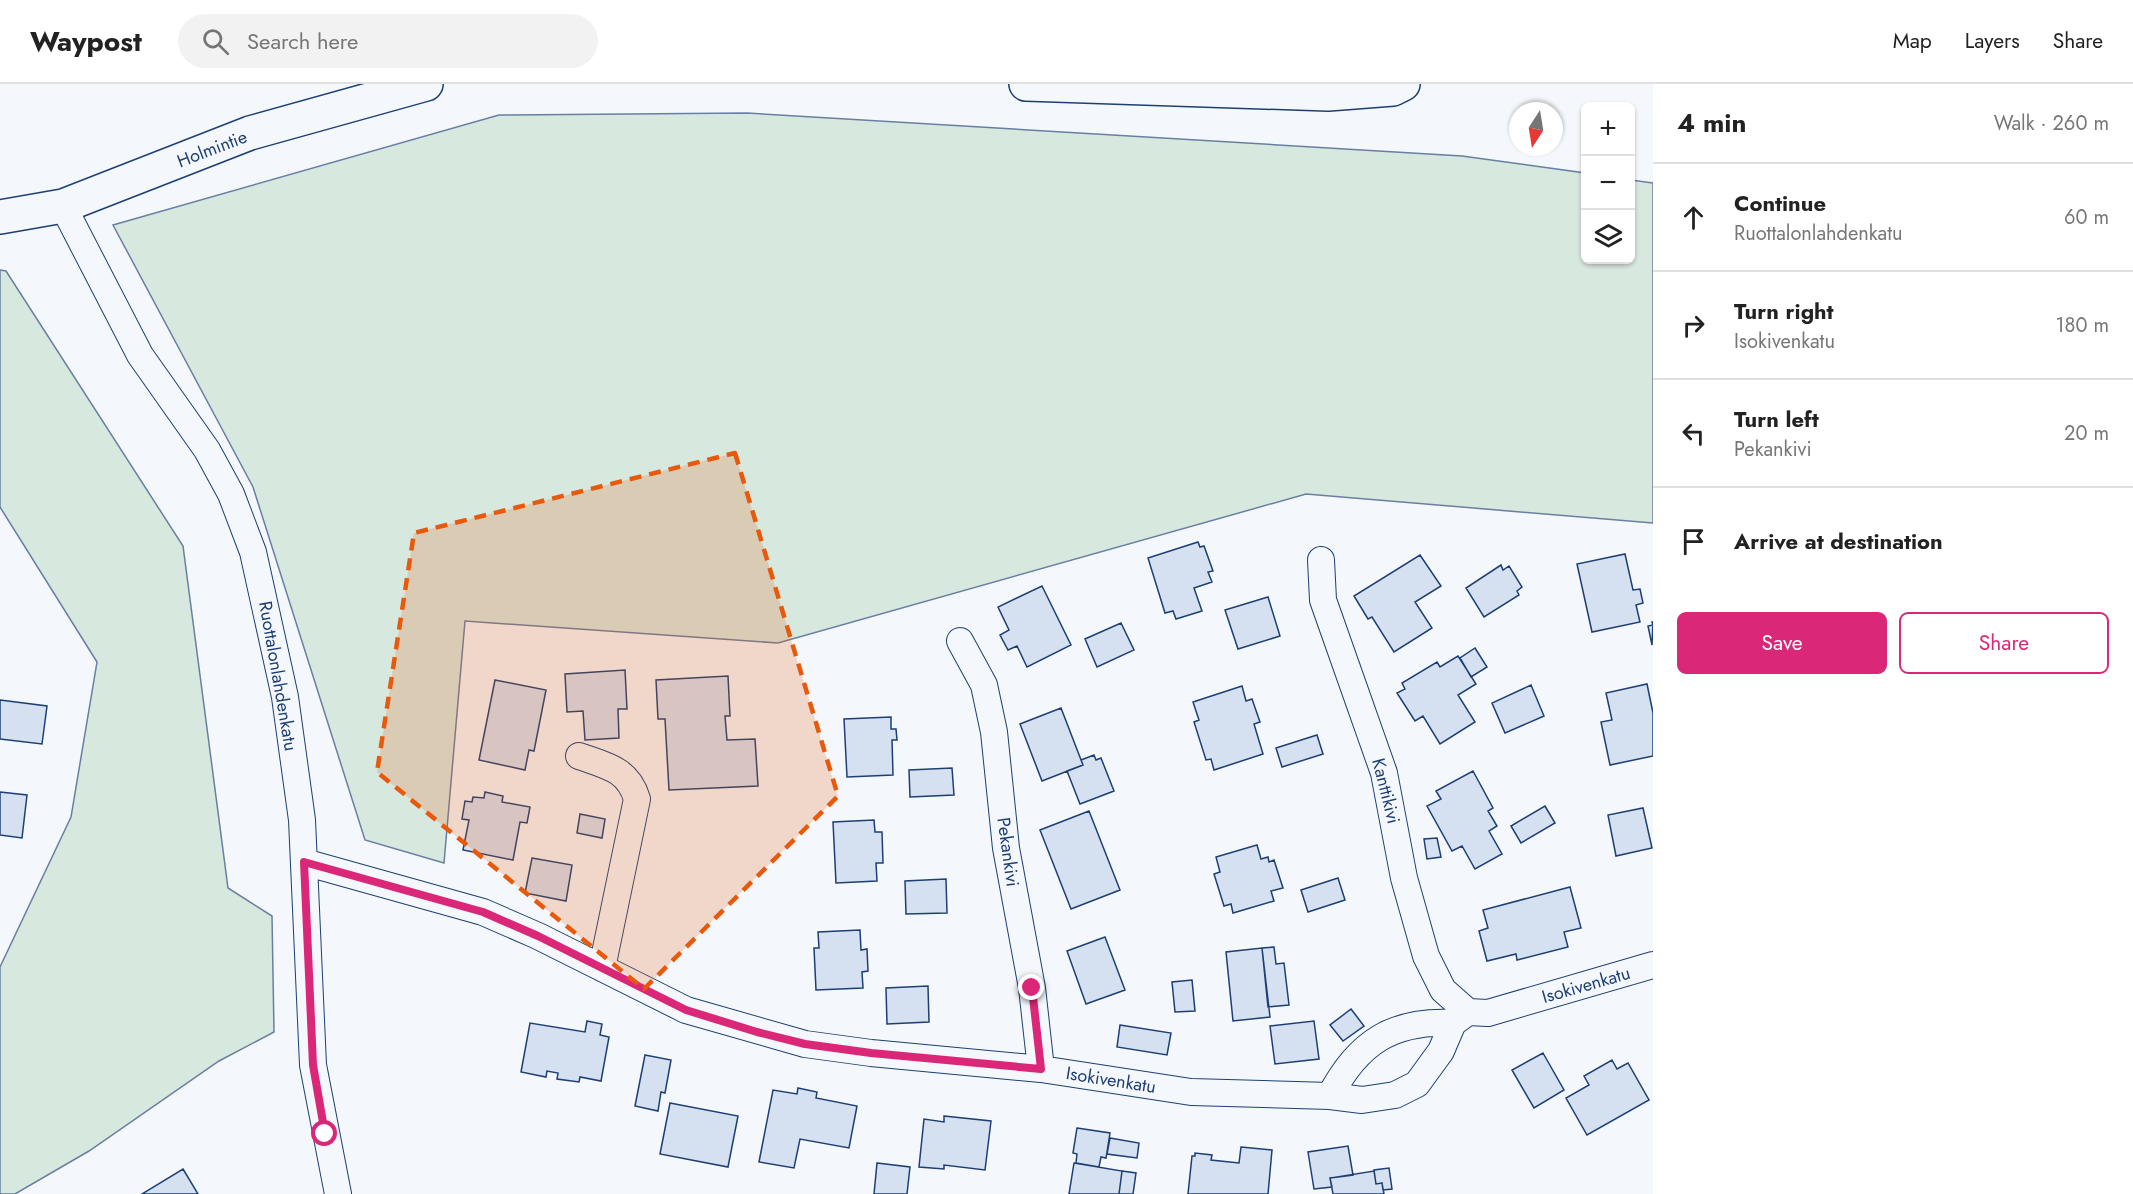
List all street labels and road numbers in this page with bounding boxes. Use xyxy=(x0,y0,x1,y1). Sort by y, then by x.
street label: Holmintie xyxy=(173,124,251,174)
street label: Ruottalonlahdenkatu xyxy=(252,599,304,753)
street label: Kanttikivi xyxy=(1365,755,1407,827)
street label: Pekankivi xyxy=(990,816,1026,888)
street label: Isokivenkatu xyxy=(1539,960,1633,1010)
street label: Isokivenkatu xyxy=(1064,1060,1158,1100)

